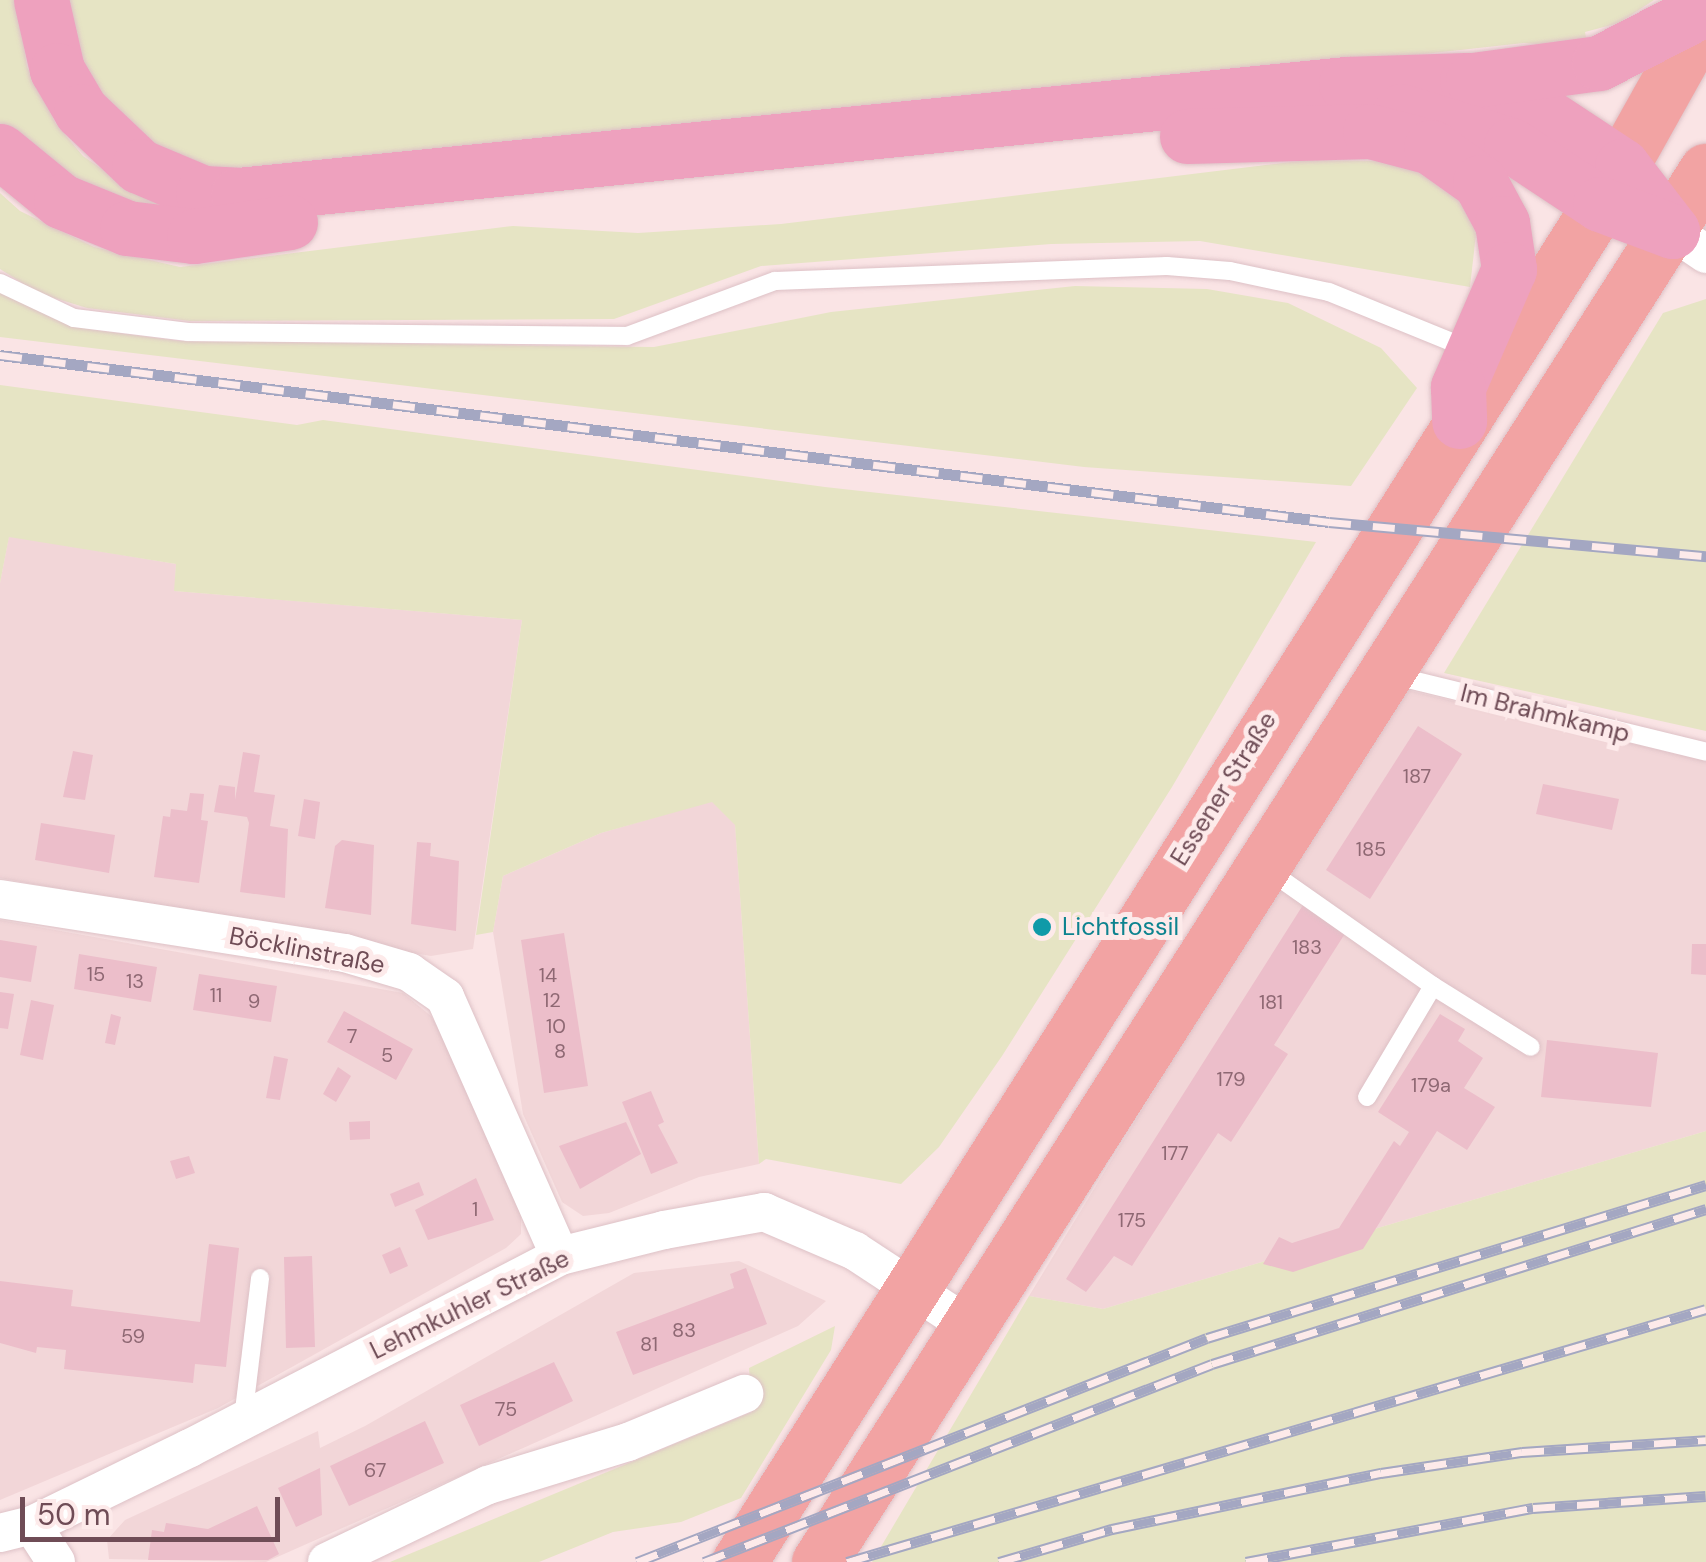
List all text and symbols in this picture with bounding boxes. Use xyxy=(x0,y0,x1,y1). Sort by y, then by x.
street label: Im Brahmkamp xyxy=(1457,678,1633,750)
street label: Essener Straße xyxy=(1165,707,1283,871)
house number: 187 xyxy=(1403,764,1431,788)
house number: 185 xyxy=(1356,837,1386,861)
place label: Lichtfossil xyxy=(1062,912,1179,942)
marker: Lichtfossil xyxy=(1031,916,1053,938)
street label: Böcklinstraße xyxy=(227,921,387,981)
house number: 183 xyxy=(1292,935,1322,959)
house number: 15 xyxy=(87,962,105,986)
house number: 14 xyxy=(539,963,557,987)
house number: 13 xyxy=(126,969,144,993)
house number: 11 xyxy=(210,983,222,1007)
house number: 12 xyxy=(543,988,561,1012)
house number: 9 xyxy=(248,989,260,1013)
house number: 181 xyxy=(1259,990,1283,1014)
house number: 10 xyxy=(546,1014,566,1038)
house number: 7 xyxy=(347,1024,357,1048)
house number: 8 xyxy=(554,1039,566,1063)
house number: 5 xyxy=(381,1043,393,1067)
house number: 179 xyxy=(1217,1067,1245,1091)
house number: 179a xyxy=(1411,1073,1451,1097)
house number: 177 xyxy=(1161,1141,1189,1165)
house number: 1 xyxy=(472,1197,478,1221)
house number: 175 xyxy=(1118,1208,1146,1232)
street label: Lehmkuhler Straße xyxy=(365,1244,575,1366)
house number: 83 xyxy=(672,1318,696,1342)
house number: 59 xyxy=(121,1324,145,1348)
house number: 81 xyxy=(640,1332,658,1356)
house number: 75 xyxy=(495,1397,517,1421)
house number: 67 xyxy=(364,1458,386,1482)
scale bar xyxy=(25,1477,285,1539)
text: 50 m xyxy=(37,1495,111,1534)

